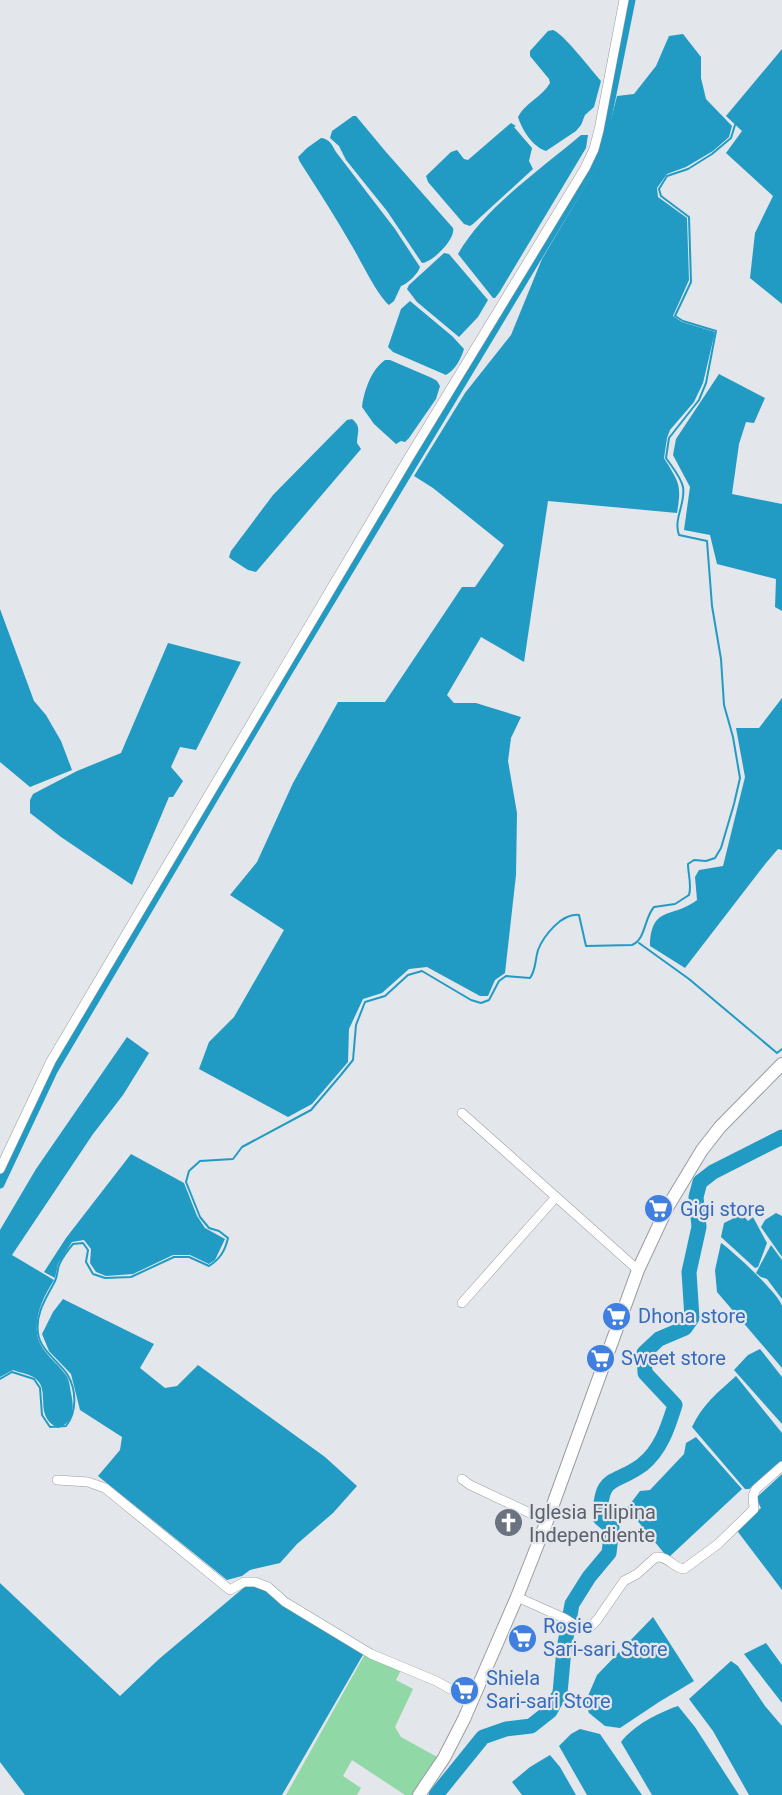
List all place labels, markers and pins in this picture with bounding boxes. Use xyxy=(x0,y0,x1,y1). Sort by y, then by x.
supermarket icon: Gigi store xyxy=(643,1193,675,1225)
place label: Gigi store xyxy=(680,1197,765,1221)
supermarket icon: Dhona store xyxy=(601,1300,633,1332)
place label: Dhona store xyxy=(638,1304,746,1328)
supermarket icon: Sweet store xyxy=(584,1342,616,1374)
place label: Sweet store xyxy=(621,1346,726,1370)
place label: Iglesia Filipina Independiente xyxy=(529,1500,656,1547)
church icon: Iglesia Filipina Independiente xyxy=(492,1507,524,1539)
place label: Rosie Sari-sari Store xyxy=(543,1614,668,1661)
supermarket icon: Rosie Sari-sari Store xyxy=(506,1622,538,1654)
place label: Shiela Sari-sari Store xyxy=(486,1666,611,1713)
supermarket icon: Shiela Sari-sari Store xyxy=(449,1674,481,1706)

